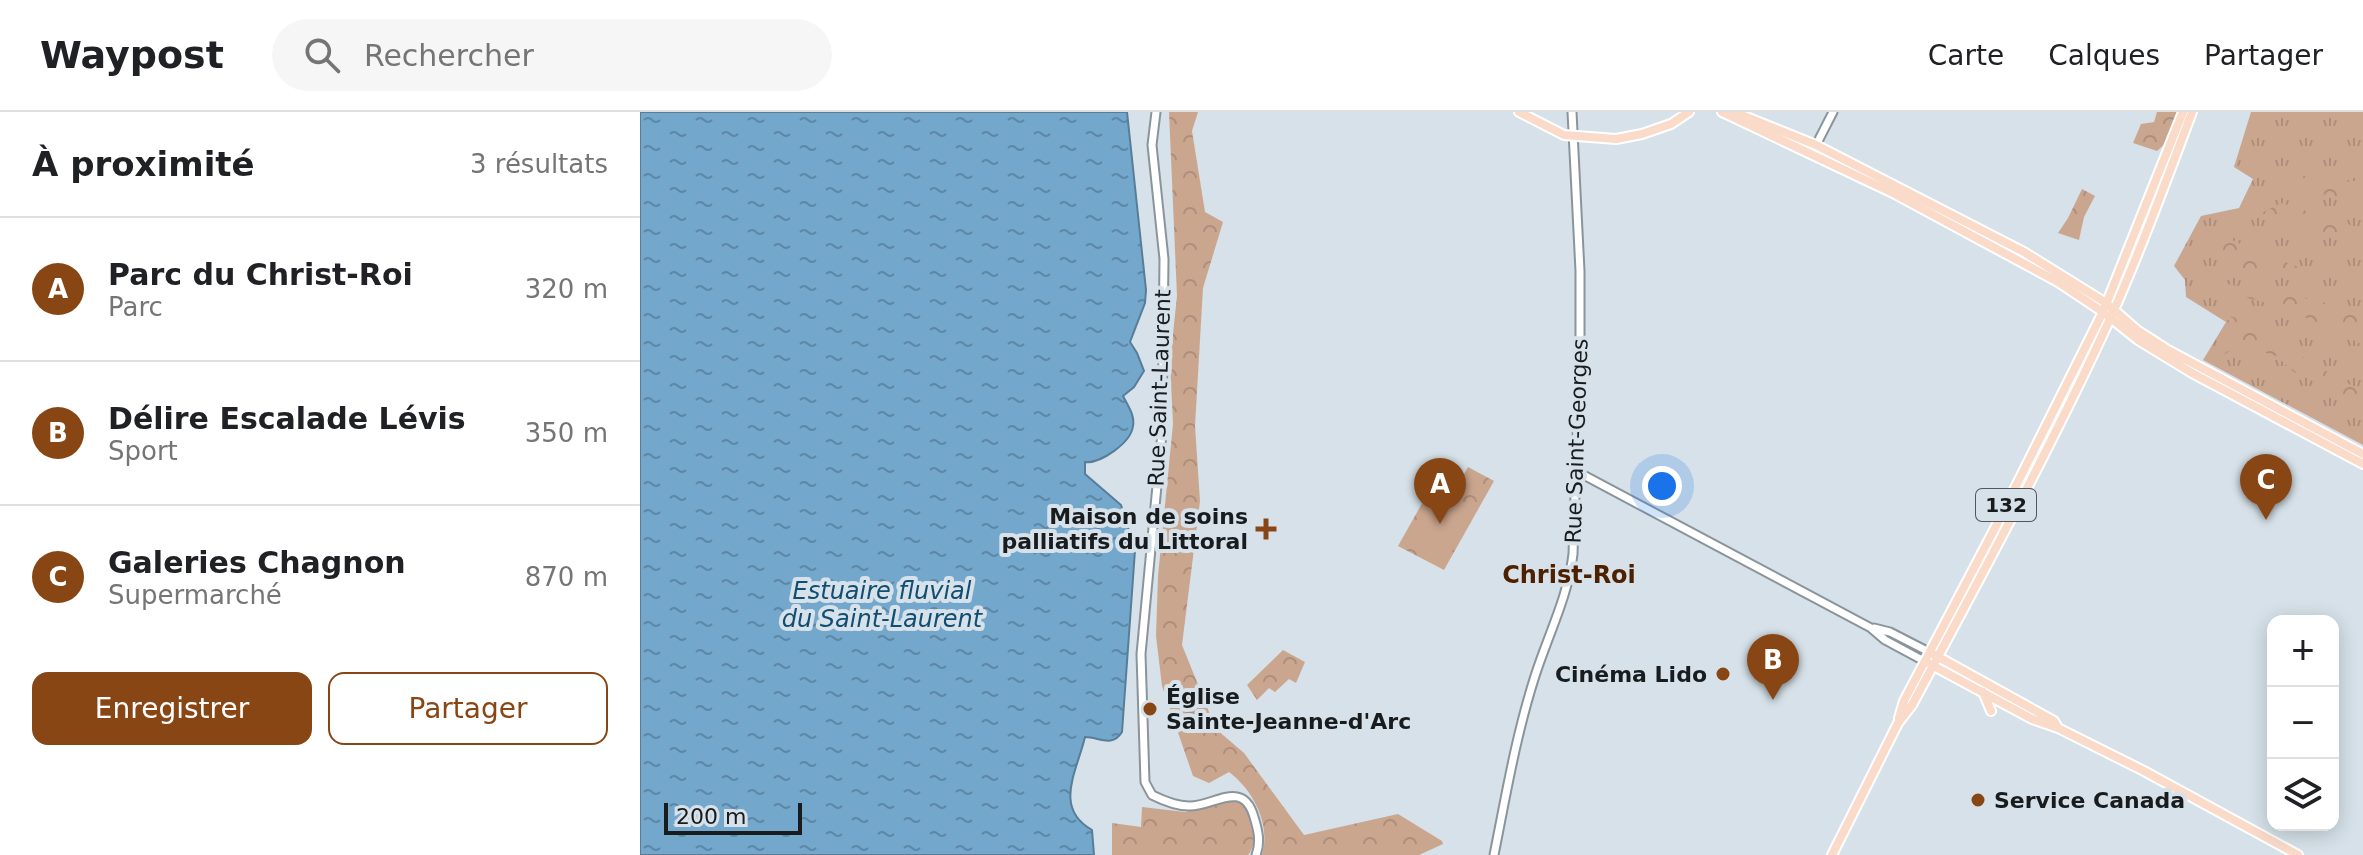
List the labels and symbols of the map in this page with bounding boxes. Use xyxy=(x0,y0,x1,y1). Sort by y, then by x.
street label: Rue Saint-Laurent xyxy=(1144,289,1175,487)
street label: Rue Saint-Georges xyxy=(1560,338,1593,544)
pin: C xyxy=(2240,454,2292,520)
pin: A xyxy=(1414,458,1466,524)
your location xyxy=(1642,466,1682,506)
road number: 132 xyxy=(1976,489,2036,521)
place label: Maison de soins palliatifs du Littoral xyxy=(1002,504,1248,554)
marker: Maison de soins palliatifs du Littoral xyxy=(1255,518,1277,540)
district label: Christ-Roi xyxy=(1502,561,1636,589)
water label: Estuaire fluvial du Saint-Laurent xyxy=(782,577,984,633)
pin: B xyxy=(1747,634,1799,700)
place label: Cinéma Lido xyxy=(1555,662,1707,687)
marker: Cinéma Lido xyxy=(1714,665,1732,683)
place label: Église Sainte-Jeanne-d'Arc xyxy=(1166,684,1411,734)
marker: Église Sainte-Jeanne-d'Arc xyxy=(1141,700,1159,718)
place label: Service Canada xyxy=(1994,788,2185,813)
marker: Service Canada xyxy=(1969,791,1987,809)
scale bar xyxy=(664,799,802,835)

